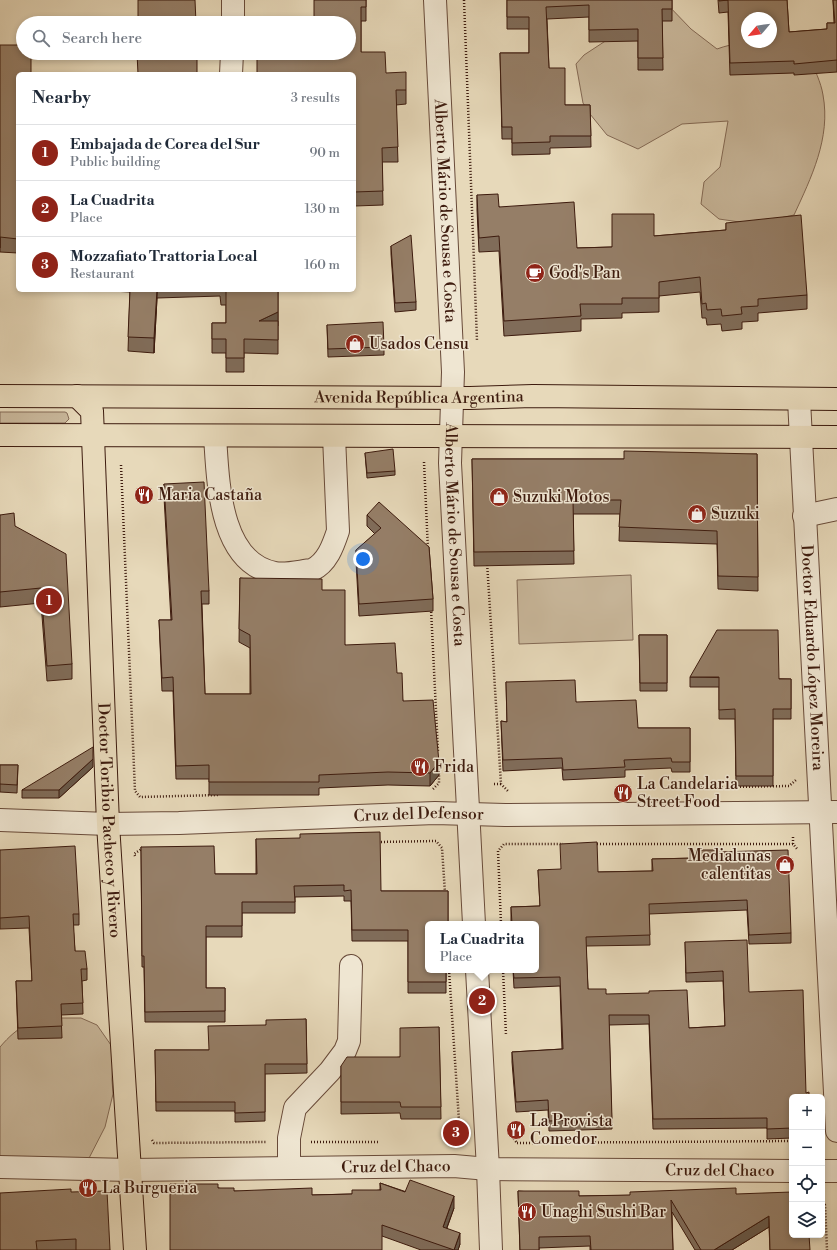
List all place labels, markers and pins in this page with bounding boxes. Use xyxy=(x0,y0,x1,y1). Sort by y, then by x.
cafe icon: God's Pan xyxy=(524,262,546,284)
place label: God's Pan xyxy=(549,263,621,283)
shop icon: Usados Censu xyxy=(344,333,366,355)
place label: Usados Censu xyxy=(369,334,469,354)
restaurant icon: Maria Castaña xyxy=(133,484,155,506)
place label: Maria Castaña xyxy=(158,485,263,505)
shop icon: Suzuki Motos xyxy=(488,486,510,508)
place label: Suzuki Motos xyxy=(513,487,610,507)
shop icon: Suzuki xyxy=(686,503,708,525)
place label: Suzuki xyxy=(711,504,760,524)
pin: 1 xyxy=(36,586,62,616)
restaurant icon: Frida xyxy=(409,756,431,778)
place label: Frida xyxy=(434,757,475,777)
place label: La Candelaria Street Food xyxy=(637,774,739,812)
restaurant icon: La Candelaria Street Food xyxy=(612,782,634,804)
place label: Medialunas calentitas xyxy=(688,846,771,884)
shop icon: Medialunas calentitas xyxy=(774,854,796,876)
pin: 2 xyxy=(469,986,495,1016)
place label: La Provista Comedor xyxy=(530,1111,614,1149)
pin: 3 xyxy=(443,1118,469,1148)
restaurant icon: La Provista Comedor xyxy=(505,1119,527,1141)
restaurant icon: La Burgueria xyxy=(77,1177,99,1199)
place label: La Burgueria xyxy=(102,1178,198,1198)
restaurant icon: Unaghi Sushi Bar xyxy=(516,1201,538,1223)
place label: Unaghi Sushi Bar xyxy=(541,1202,666,1222)

